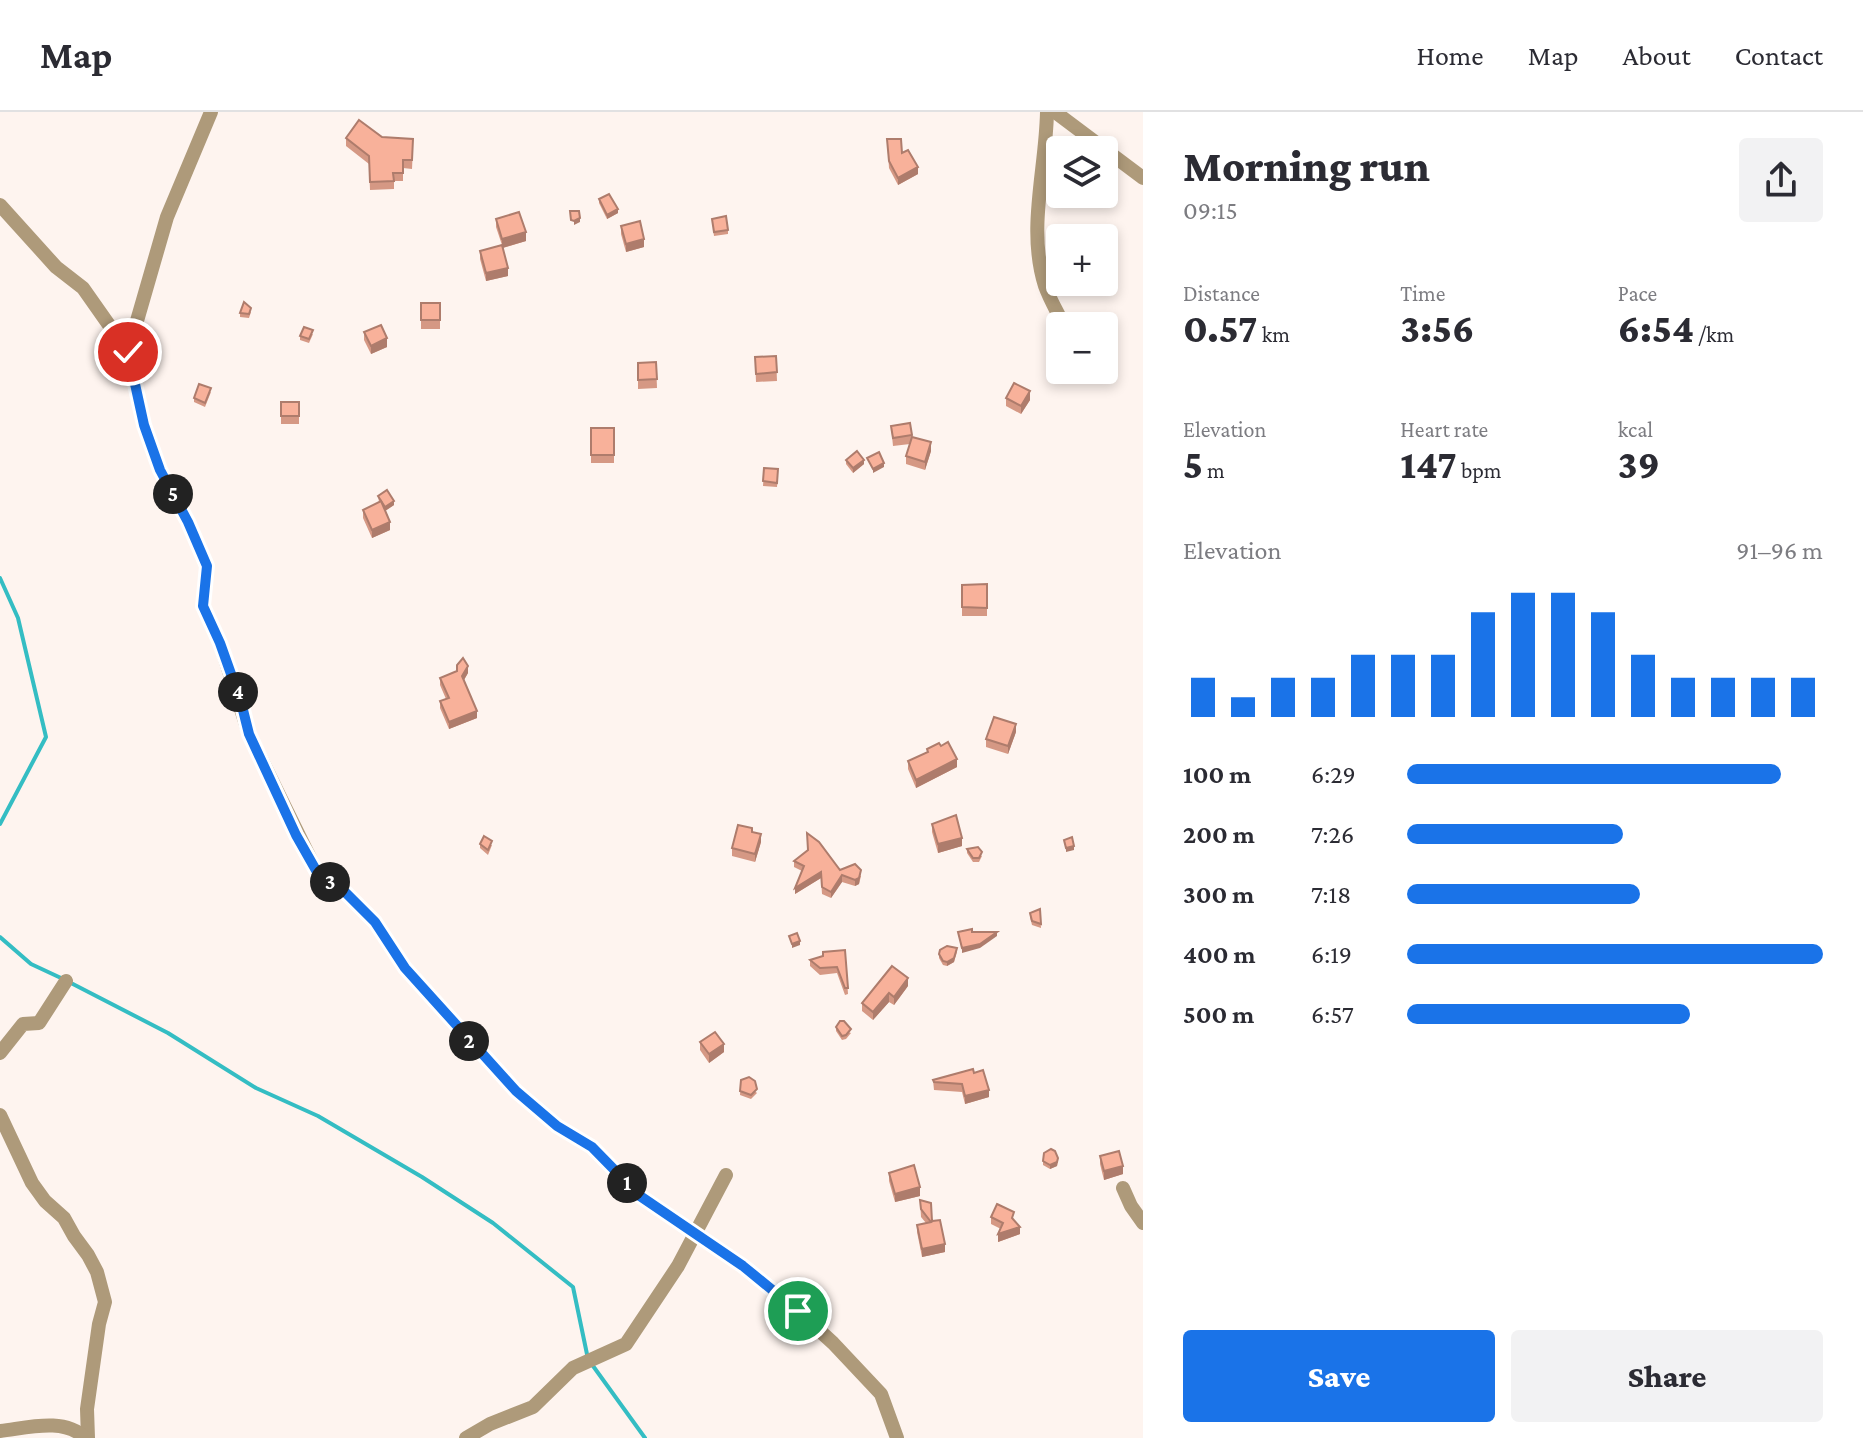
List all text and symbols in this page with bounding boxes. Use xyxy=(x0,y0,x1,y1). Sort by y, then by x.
text: Map xyxy=(40,34,113,76)
text: Home xyxy=(1417,40,1484,71)
text: Map xyxy=(1528,40,1579,71)
text: About xyxy=(1623,40,1691,71)
text: Contact xyxy=(1735,40,1823,71)
map controls xyxy=(1046,136,1118,384)
button: layers xyxy=(1046,136,1118,208)
button: share xyxy=(1739,138,1823,222)
text: Morning run xyxy=(1183,142,1430,190)
text: 09:15 xyxy=(1183,196,1238,225)
button: + xyxy=(1046,224,1118,296)
text: Distance xyxy=(1183,281,1260,306)
text: Time xyxy=(1400,281,1445,306)
text: Pace xyxy=(1618,281,1657,306)
text: 0.57 xyxy=(1183,306,1258,351)
text: 3:56 xyxy=(1400,306,1474,351)
text: 6:54 xyxy=(1618,306,1694,351)
button: − xyxy=(1046,312,1118,384)
pin xyxy=(94,318,162,386)
text: km xyxy=(1258,322,1290,347)
text: /km xyxy=(1694,322,1734,347)
icon: check xyxy=(106,330,150,374)
text: Elevation xyxy=(1183,417,1266,442)
text: Heart rate xyxy=(1400,417,1488,442)
text: kcal xyxy=(1618,417,1653,442)
text: 5 xyxy=(1183,442,1203,487)
text: 147 xyxy=(1400,442,1457,487)
text: 39 xyxy=(1618,442,1660,487)
text: m xyxy=(1203,458,1225,483)
text: bpm xyxy=(1457,458,1501,483)
pin: 5 xyxy=(153,474,193,514)
text: 5 xyxy=(168,481,178,506)
text: Elevation xyxy=(1183,536,1281,565)
text: 91–96 m xyxy=(1736,536,1823,565)
pin: 4 xyxy=(218,672,258,712)
text: 4 xyxy=(232,679,244,704)
text: 100 m xyxy=(1183,760,1251,789)
text: 6:29 xyxy=(1311,760,1356,789)
text: 200 m xyxy=(1183,820,1255,849)
text: 7:26 xyxy=(1311,820,1354,849)
pin: 3 xyxy=(310,862,350,902)
text: 3 xyxy=(325,869,335,894)
text: 300 m xyxy=(1183,880,1254,909)
text: 7:18 xyxy=(1311,880,1351,909)
text: 400 m xyxy=(1183,940,1256,969)
text: 6:19 xyxy=(1311,940,1352,969)
text: 500 m xyxy=(1183,1000,1254,1029)
text: 6:57 xyxy=(1311,1000,1354,1029)
pin: 2 xyxy=(449,1021,489,1061)
text: 2 xyxy=(463,1028,475,1053)
pin: 1 xyxy=(607,1163,647,1203)
text: 1 xyxy=(623,1170,631,1195)
pin xyxy=(764,1277,832,1345)
icon: arrive xyxy=(776,1289,820,1333)
button: Save xyxy=(1183,1330,1495,1422)
button: Share xyxy=(1511,1330,1823,1422)

